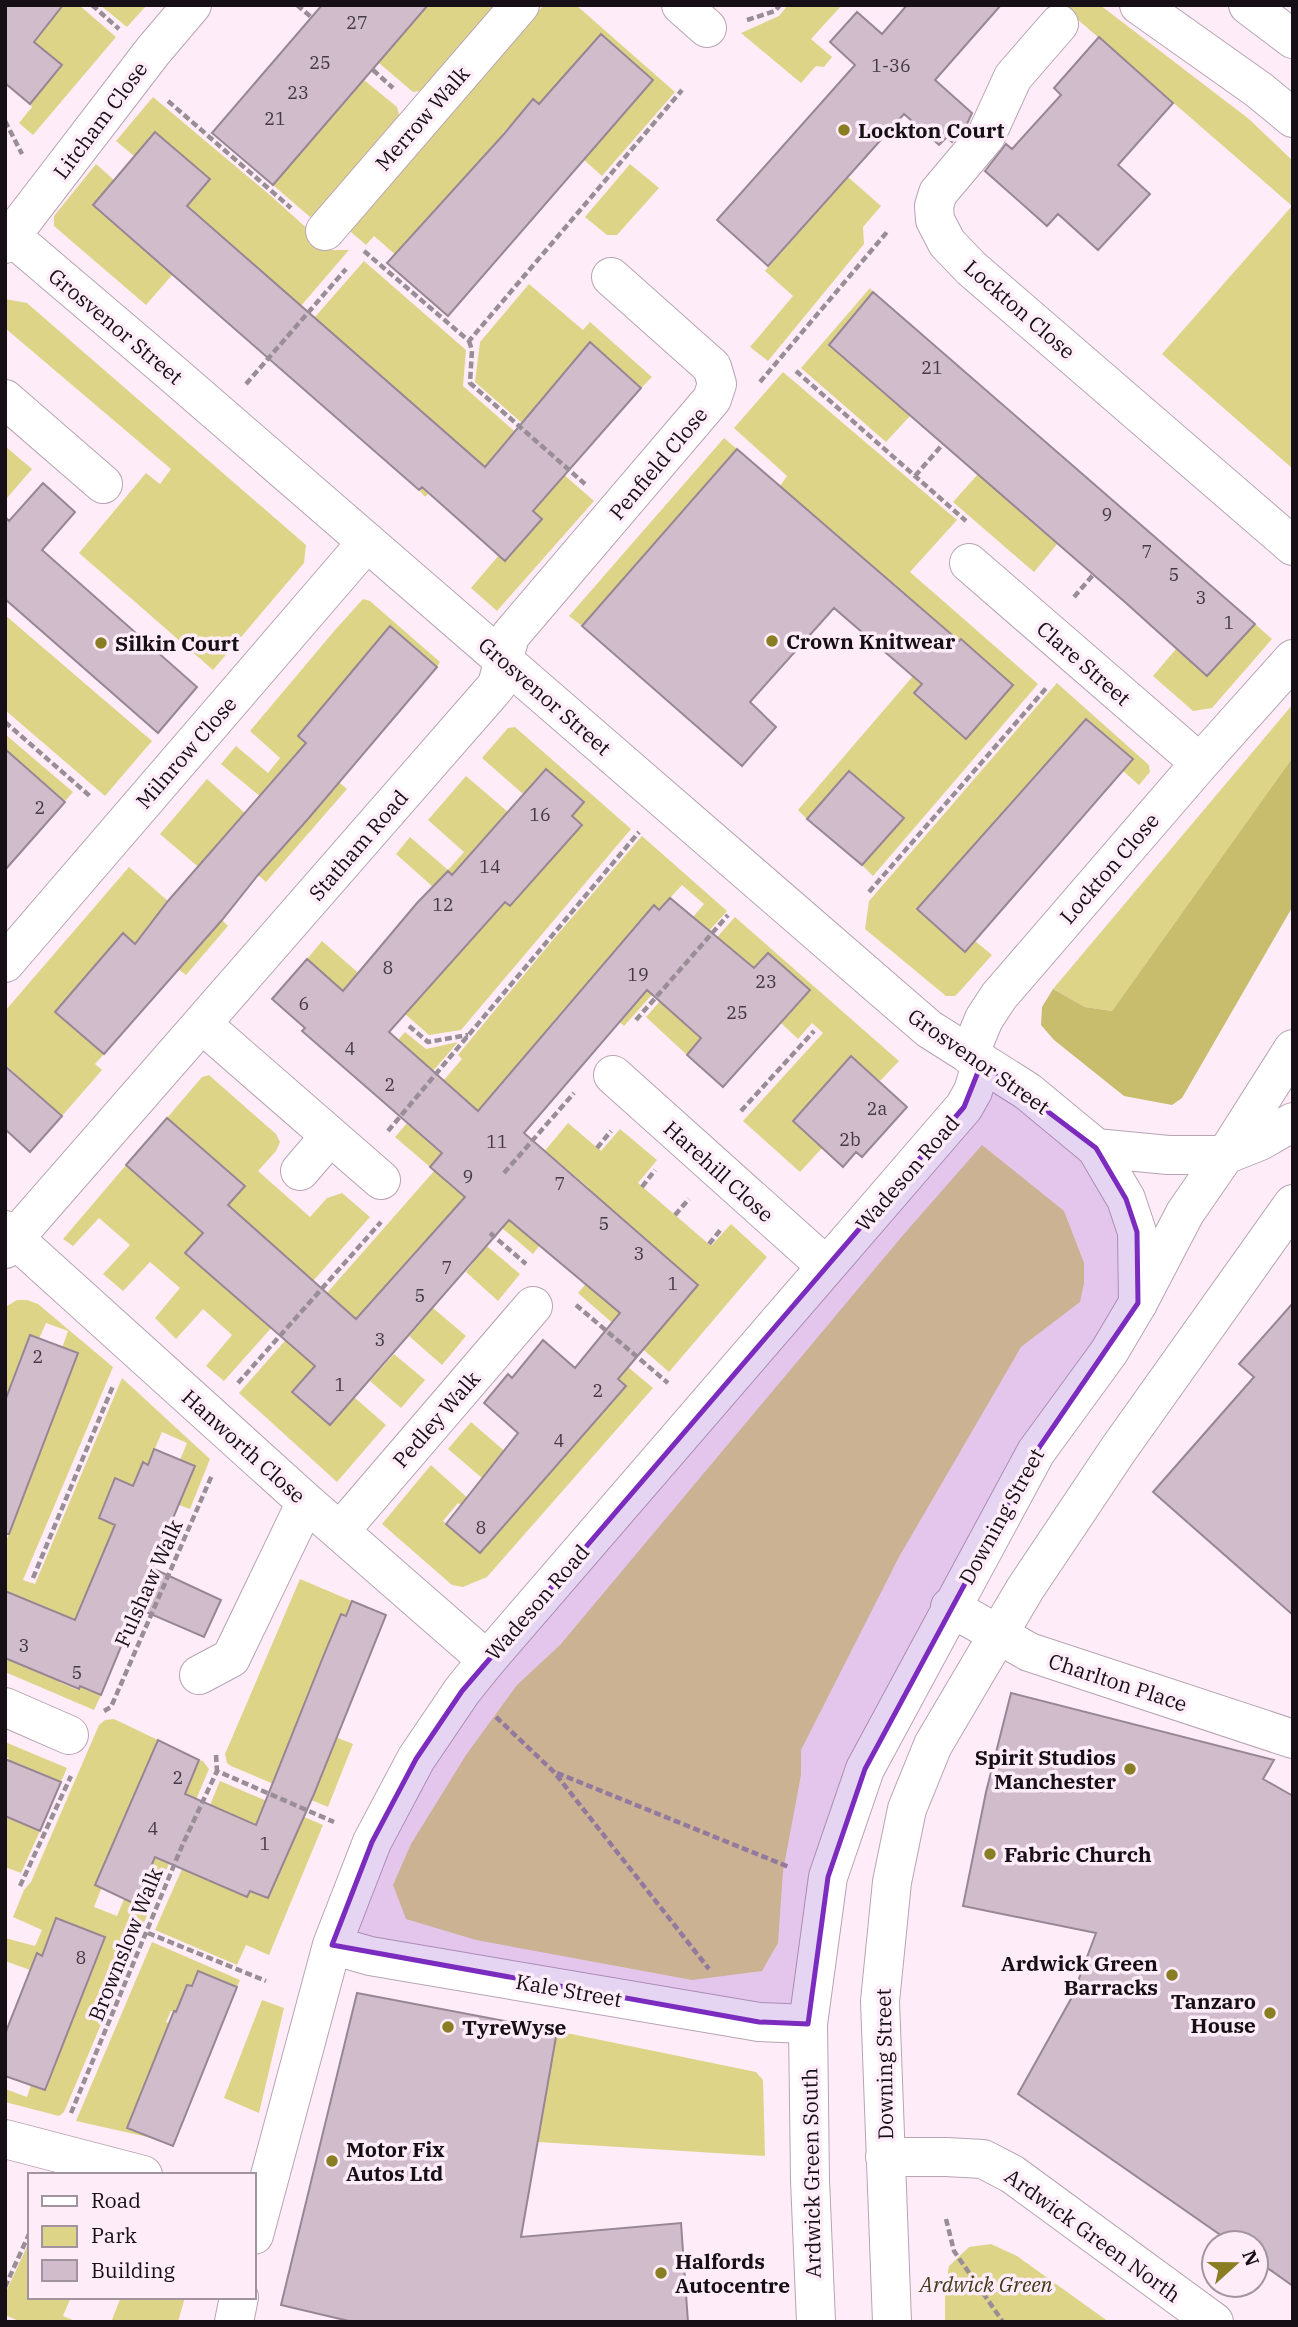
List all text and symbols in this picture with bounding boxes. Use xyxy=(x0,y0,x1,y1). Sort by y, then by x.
house number: 27 xyxy=(346,11,368,34)
house number: 25 xyxy=(309,51,331,74)
house number: 1-36 xyxy=(871,54,911,77)
street label: Litcham Close xyxy=(47,56,153,184)
street label: Merrow Walk xyxy=(369,59,476,176)
house number: 23 xyxy=(287,81,309,104)
house number: 21 xyxy=(264,107,286,130)
place label: Lockton Court xyxy=(858,116,1005,144)
marker: Lockton Court xyxy=(836,122,852,138)
street label: Lockton Close xyxy=(959,253,1081,365)
street label: Grosvenor Street xyxy=(43,262,189,390)
house number: 21 xyxy=(921,356,943,379)
street label: Penfield Close xyxy=(603,401,713,525)
house number: 9 xyxy=(1102,503,1112,526)
house number: 7 xyxy=(1142,540,1152,563)
house number: 5 xyxy=(1169,563,1179,586)
house number: 3 xyxy=(1196,586,1206,609)
house number: 1 xyxy=(1224,611,1234,634)
street label: Clare Street xyxy=(1031,614,1137,712)
place label: Crown Knitwear xyxy=(786,627,956,655)
place label: Silkin Court xyxy=(115,629,239,657)
street label: Grosvenor Street xyxy=(473,631,617,761)
marker: Crown Knitwear xyxy=(764,633,780,649)
marker: Silkin Court xyxy=(93,635,109,651)
street label: Milnrow Close xyxy=(129,690,243,814)
street label: Statham Road xyxy=(302,784,414,906)
house number: 2 xyxy=(35,796,45,819)
house number: 16 xyxy=(529,803,551,826)
street label: Lockton Close xyxy=(1053,807,1165,929)
house number: 14 xyxy=(479,855,501,878)
house number: 12 xyxy=(432,893,454,916)
house number: 8 xyxy=(383,956,393,979)
house number: 19 xyxy=(627,963,649,986)
house number: 23 xyxy=(755,970,777,993)
house number: 6 xyxy=(299,992,309,1015)
house number: 25 xyxy=(726,1001,748,1024)
street label: Grosvenor Street xyxy=(903,1002,1055,1120)
house number: 4 xyxy=(345,1037,355,1060)
house number: 2 xyxy=(385,1073,395,1096)
house number: 2a xyxy=(867,1097,887,1120)
street label: Wadeson Road xyxy=(849,1109,965,1237)
street label: Harehill Close xyxy=(658,1114,780,1228)
house number: 2b xyxy=(839,1128,861,1151)
house number: 11 xyxy=(486,1130,508,1153)
house number: 9 xyxy=(463,1165,473,1188)
house number: 7 xyxy=(555,1172,565,1195)
house number: 5 xyxy=(599,1212,609,1235)
house number: 3 xyxy=(634,1242,644,1265)
house number: 7 xyxy=(442,1256,452,1279)
house number: 1 xyxy=(668,1272,678,1295)
house number: 5 xyxy=(415,1284,425,1307)
house number: 3 xyxy=(375,1328,385,1351)
house number: 2 xyxy=(33,1345,43,1368)
street label: Pedley Walk xyxy=(386,1364,486,1473)
house number: 1 xyxy=(335,1373,345,1396)
house number: 2 xyxy=(593,1379,603,1402)
street label: Hanworth Close xyxy=(176,1383,312,1509)
house number: 4 xyxy=(554,1429,564,1452)
street label: Downing Street xyxy=(952,1443,1050,1589)
street label: Fulshaw Walk xyxy=(107,1514,189,1651)
house number: 8 xyxy=(476,1516,486,1539)
street label: Wadeson Road xyxy=(479,1538,595,1666)
house number: 3 xyxy=(19,1634,29,1657)
street label: Charlton Place xyxy=(1045,1646,1191,1718)
house number: 5 xyxy=(72,1661,82,1684)
place label: Spirit Studios Manchester xyxy=(975,1743,1117,1795)
marker: Spirit Studios Manchester xyxy=(1122,1761,1138,1777)
house number: 2 xyxy=(173,1766,183,1789)
house number: 4 xyxy=(148,1817,158,1840)
house number: 1 xyxy=(260,1832,270,1855)
place label: Fabric Church xyxy=(1004,1840,1152,1868)
marker: Fabric Church xyxy=(982,1846,998,1862)
street label: Brownslow Walk xyxy=(81,1862,169,2025)
house number: 8 xyxy=(76,1946,86,1969)
place label: Ardwick Green Barracks xyxy=(1001,1949,1158,2001)
street label: Kale Street xyxy=(514,1967,624,2013)
marker: Ardwick Green Barracks xyxy=(1164,1967,1180,1983)
place label: Tanzaro House xyxy=(1171,1987,1256,2039)
street label: Downing Street xyxy=(869,1988,899,2140)
marker: Tanzaro House xyxy=(1262,2005,1278,2021)
place label: TyreWyse xyxy=(462,2013,567,2041)
marker: TyreWyse xyxy=(440,2019,456,2035)
street label: Ardwick Green South xyxy=(795,2068,827,2278)
place label: Motor Fix Autos Ltd xyxy=(346,2135,445,2187)
marker: Motor Fix Autos Ltd xyxy=(324,2153,340,2169)
street label: Ardwick Green North xyxy=(1000,2162,1186,2308)
legend xyxy=(28,2173,256,2299)
text: Road xyxy=(91,2186,141,2214)
text: Park xyxy=(91,2221,138,2249)
north arrow xyxy=(1200,2229,1270,2299)
place label: Halfords Autocentre xyxy=(675,2247,790,2299)
text: N xyxy=(1237,2247,1265,2269)
text: Building xyxy=(91,2256,176,2284)
marker: Halfords Autocentre xyxy=(653,2265,669,2281)
park label: Ardwick Green xyxy=(917,2270,1053,2298)

